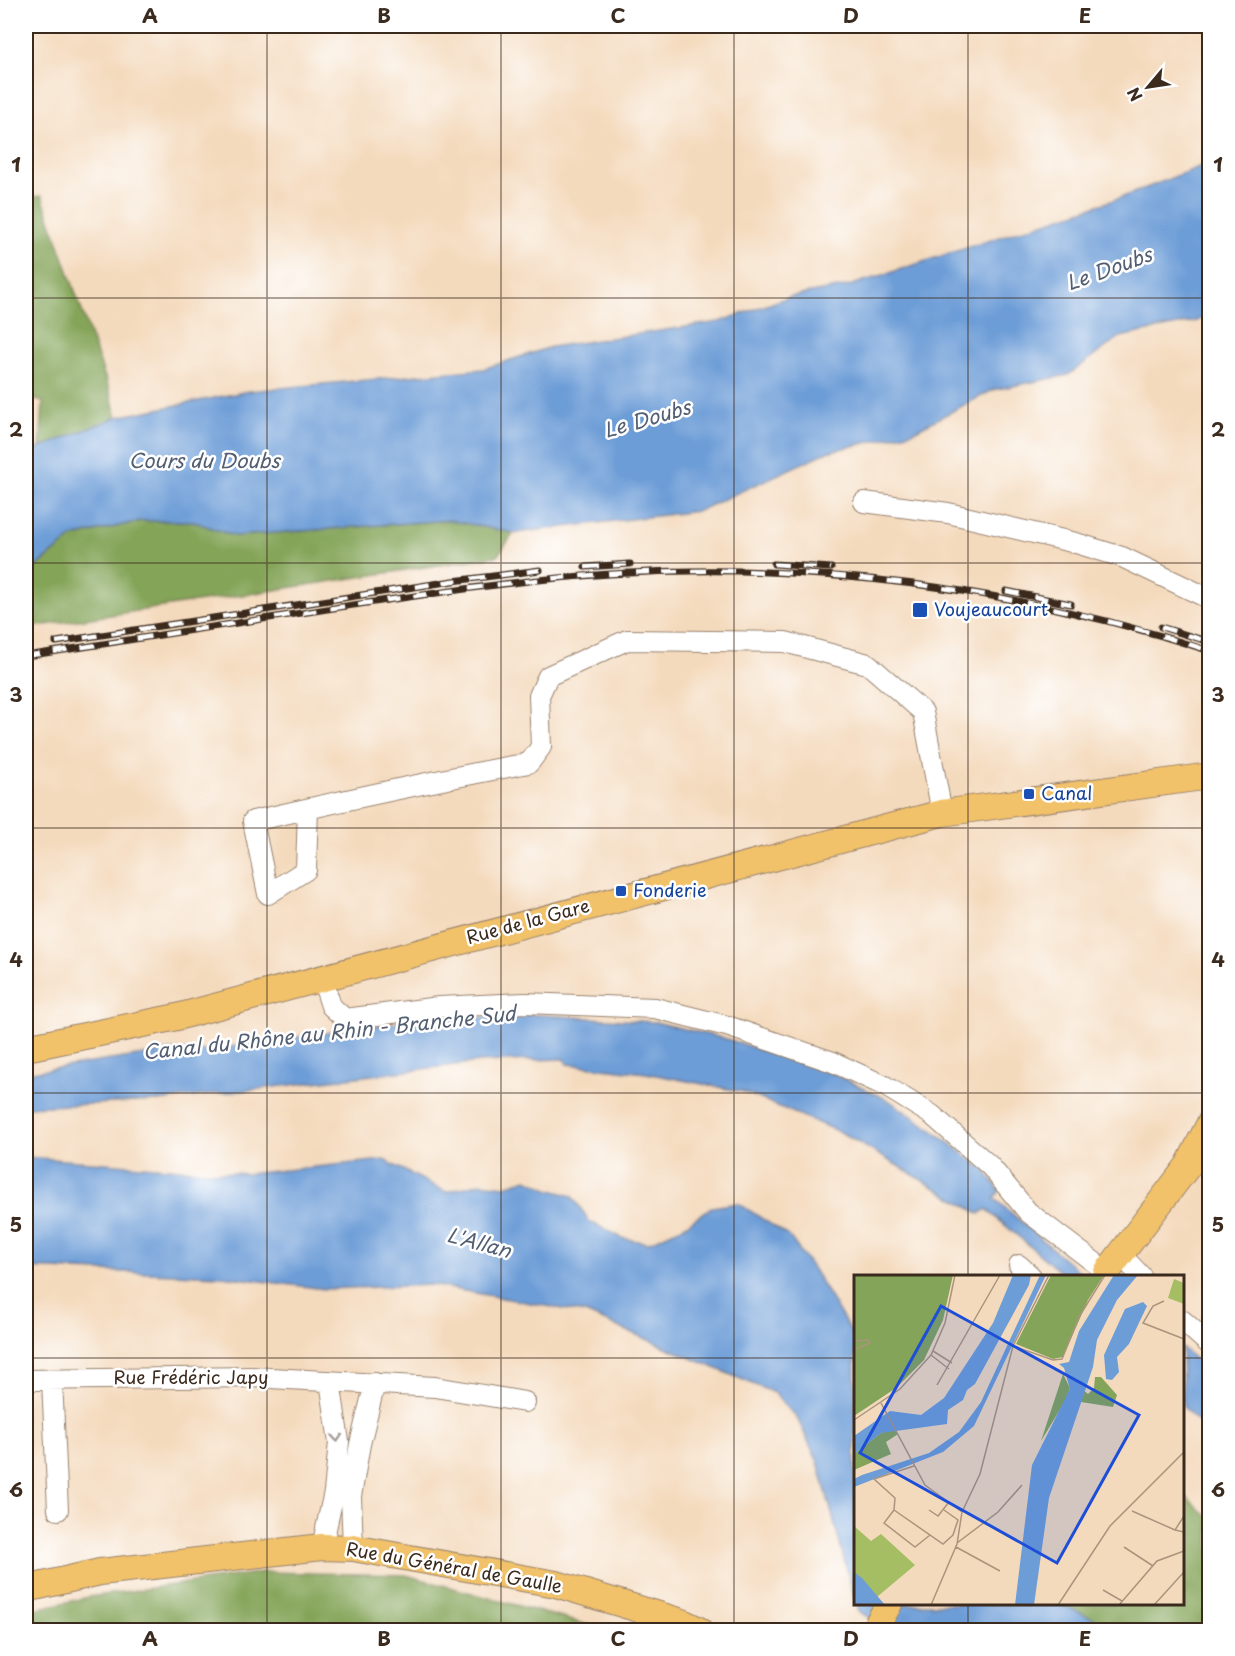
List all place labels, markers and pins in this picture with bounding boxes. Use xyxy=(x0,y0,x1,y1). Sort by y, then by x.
place label: Voujeaucourt xyxy=(934,595,1048,622)
marker: Voujeaucourt xyxy=(911,601,929,619)
place label: Canal xyxy=(1041,779,1092,806)
marker: Canal xyxy=(1022,787,1036,801)
place label: Fonderie xyxy=(633,876,706,903)
marker: Fonderie xyxy=(614,884,628,898)

